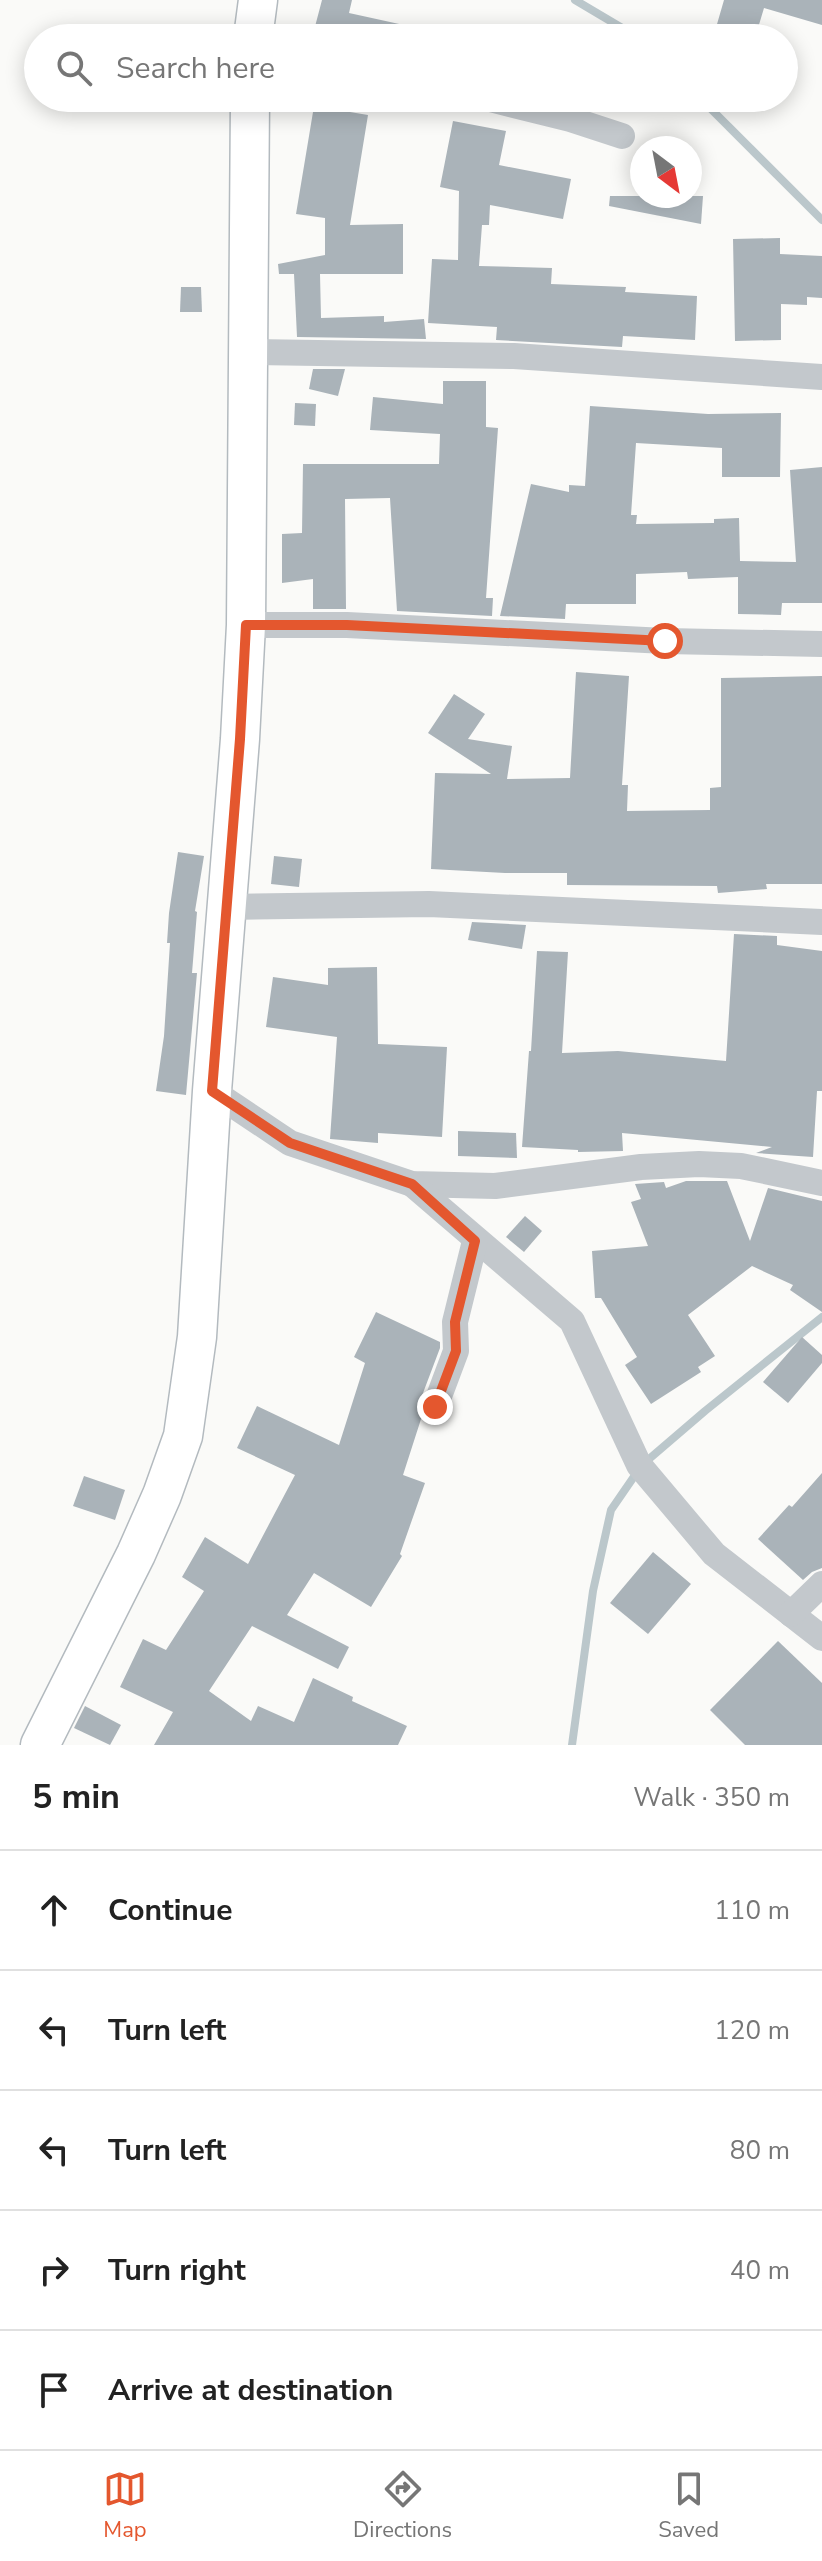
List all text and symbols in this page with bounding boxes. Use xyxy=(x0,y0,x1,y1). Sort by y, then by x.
search box xyxy=(24,24,798,112)
icon: search xyxy=(52,46,96,90)
text: Search here xyxy=(116,48,275,89)
north arrow xyxy=(630,136,702,208)
route start xyxy=(647,623,683,659)
route end xyxy=(417,1389,453,1425)
text: 5 min xyxy=(32,1774,120,1820)
text: Walk · 350 m xyxy=(633,1780,790,1815)
icon: ahead xyxy=(32,1888,76,1932)
text: Continue xyxy=(108,1890,233,1931)
text: 110 m xyxy=(714,1893,790,1928)
icon: left xyxy=(32,2008,76,2052)
text: Turn left xyxy=(108,2010,226,2051)
text: 120 m xyxy=(714,2013,790,2048)
icon: left xyxy=(32,2128,76,2172)
text: Turn left xyxy=(108,2130,226,2171)
text: 80 m xyxy=(730,2133,790,2168)
icon: right xyxy=(32,2248,76,2292)
text: Turn right xyxy=(108,2250,246,2291)
text: 40 m xyxy=(730,2253,790,2288)
icon: arrive xyxy=(32,2368,76,2412)
text: Arrive at destination xyxy=(108,2370,393,2411)
tab: Map xyxy=(103,2467,147,2545)
tab: Directions xyxy=(353,2467,452,2545)
tab: Saved xyxy=(658,2467,719,2545)

